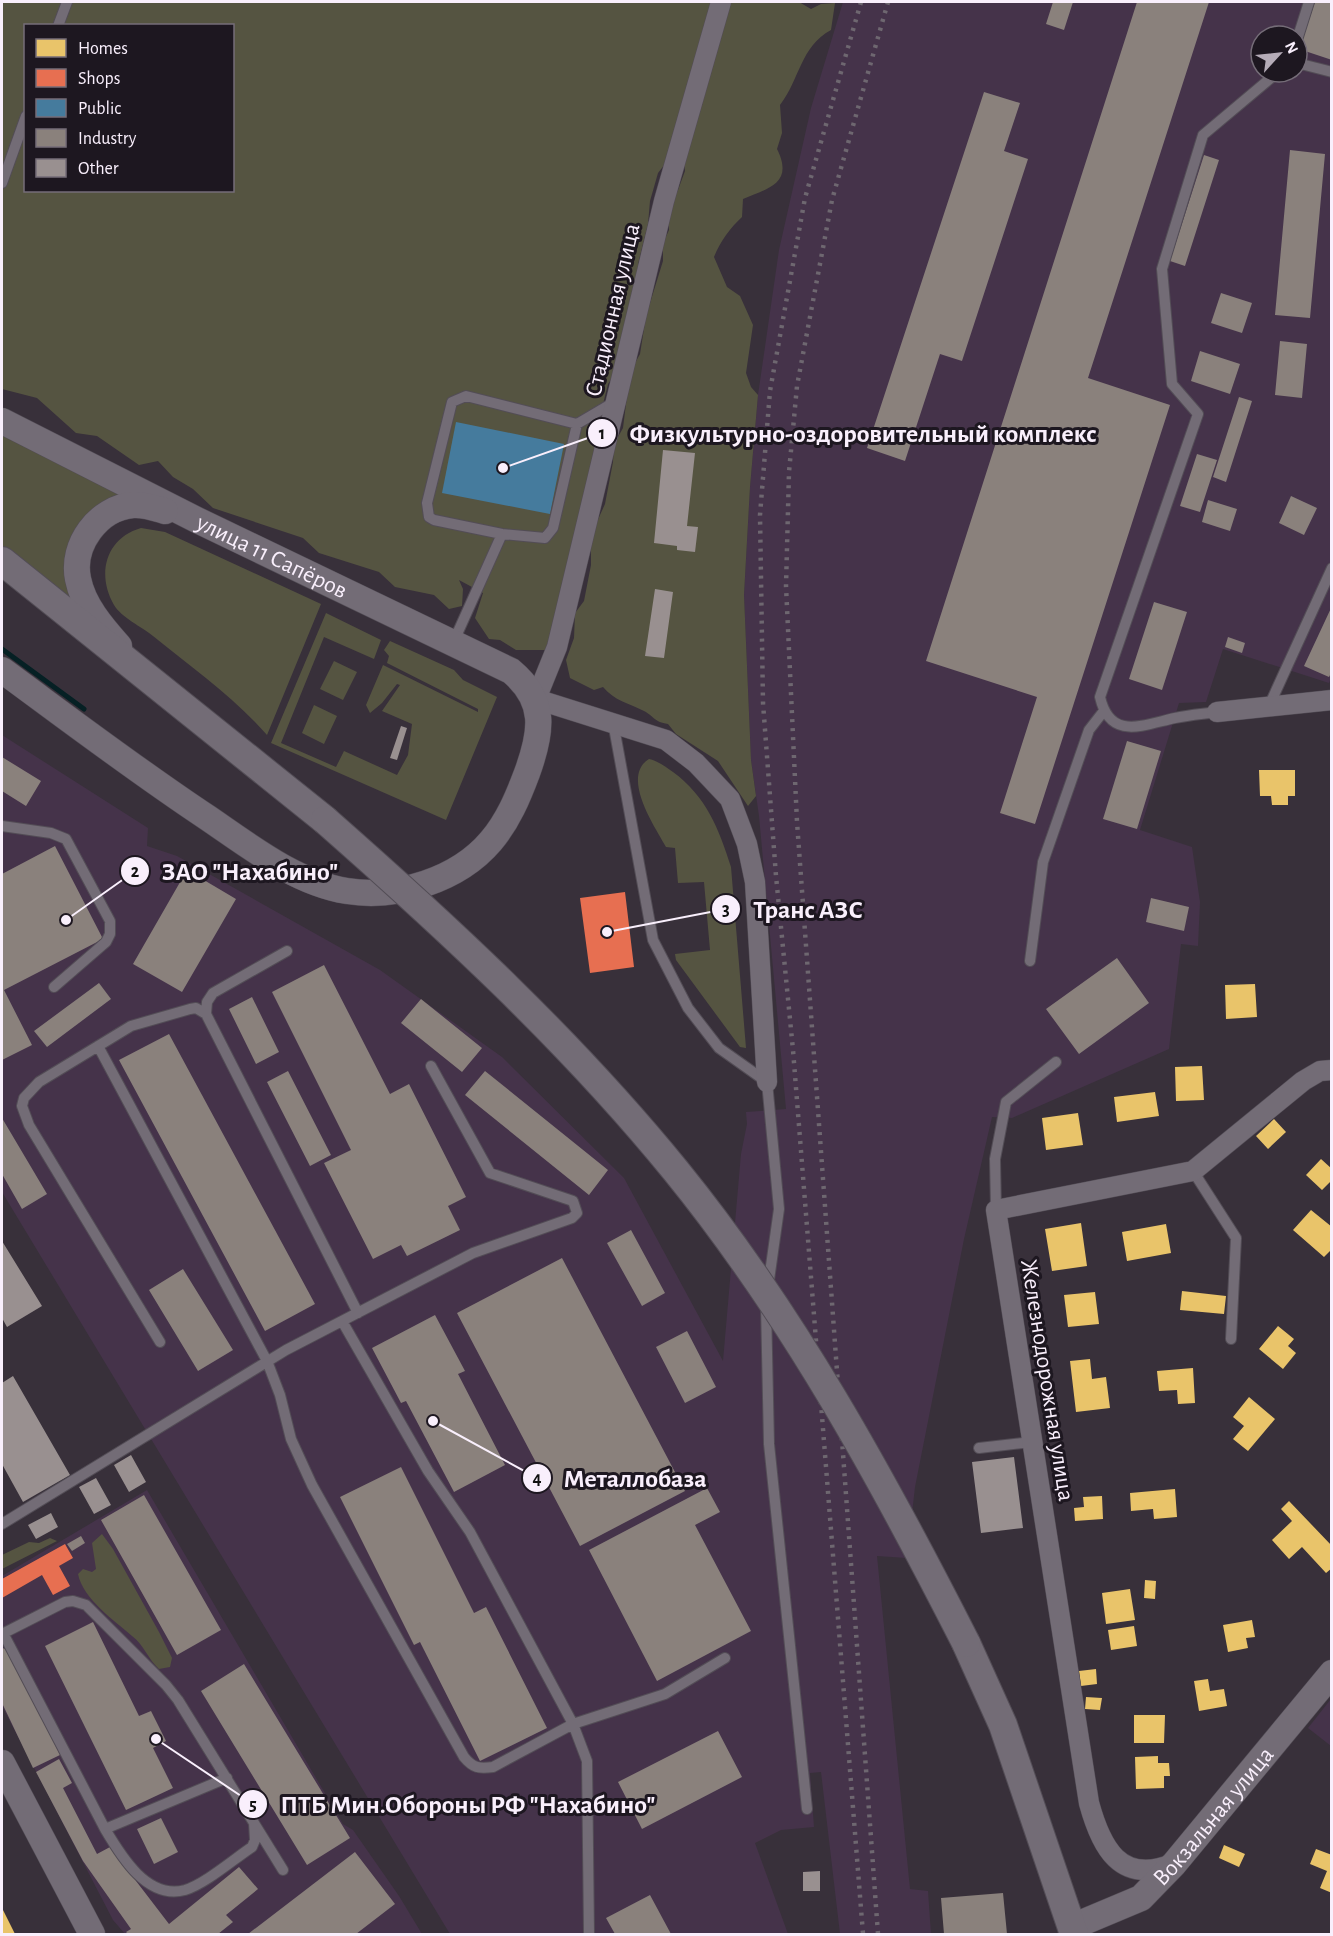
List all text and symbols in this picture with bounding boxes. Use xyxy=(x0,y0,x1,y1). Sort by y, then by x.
legend xyxy=(24,24,234,192)
north arrow xyxy=(1249,24,1309,84)
text: N xyxy=(1282,39,1301,56)
text: Homes xyxy=(78,40,128,58)
text: Shops xyxy=(78,70,120,88)
text: Public xyxy=(78,100,121,118)
text: Industry xyxy=(78,130,137,148)
text: Other xyxy=(78,160,119,178)
street label: Стадионная улица xyxy=(581,221,645,399)
callout: Физкультурно-оздоровительный комплекс xyxy=(587,411,1109,455)
text: Физкультурно-оздоровительный комплекс xyxy=(629,421,1097,447)
text: 1 xyxy=(599,425,605,443)
street label: улица 11 Сапёров xyxy=(192,510,351,603)
callout: ЗАО "Нахабино" xyxy=(120,849,350,893)
text: ЗАО "Нахабино" xyxy=(162,859,338,885)
text: 2 xyxy=(131,863,140,881)
callout: Транс АЗС xyxy=(711,887,875,931)
text: Транс АЗС xyxy=(753,897,863,923)
text: 3 xyxy=(722,901,730,919)
street label: Железнодорожная улица xyxy=(1016,1258,1078,1503)
callout: Металлобаза xyxy=(522,1456,719,1500)
text: Металлобаза xyxy=(563,1466,707,1492)
text: 4 xyxy=(532,1470,542,1488)
street label: Вокзальная улица xyxy=(1149,1743,1279,1891)
callout: ПТБ Мин.Обороны РФ "Нахабино" xyxy=(238,1782,667,1826)
text: ПТБ Мин.Обороны РФ "Нахабино" xyxy=(281,1792,655,1818)
text: 5 xyxy=(249,1796,257,1814)

